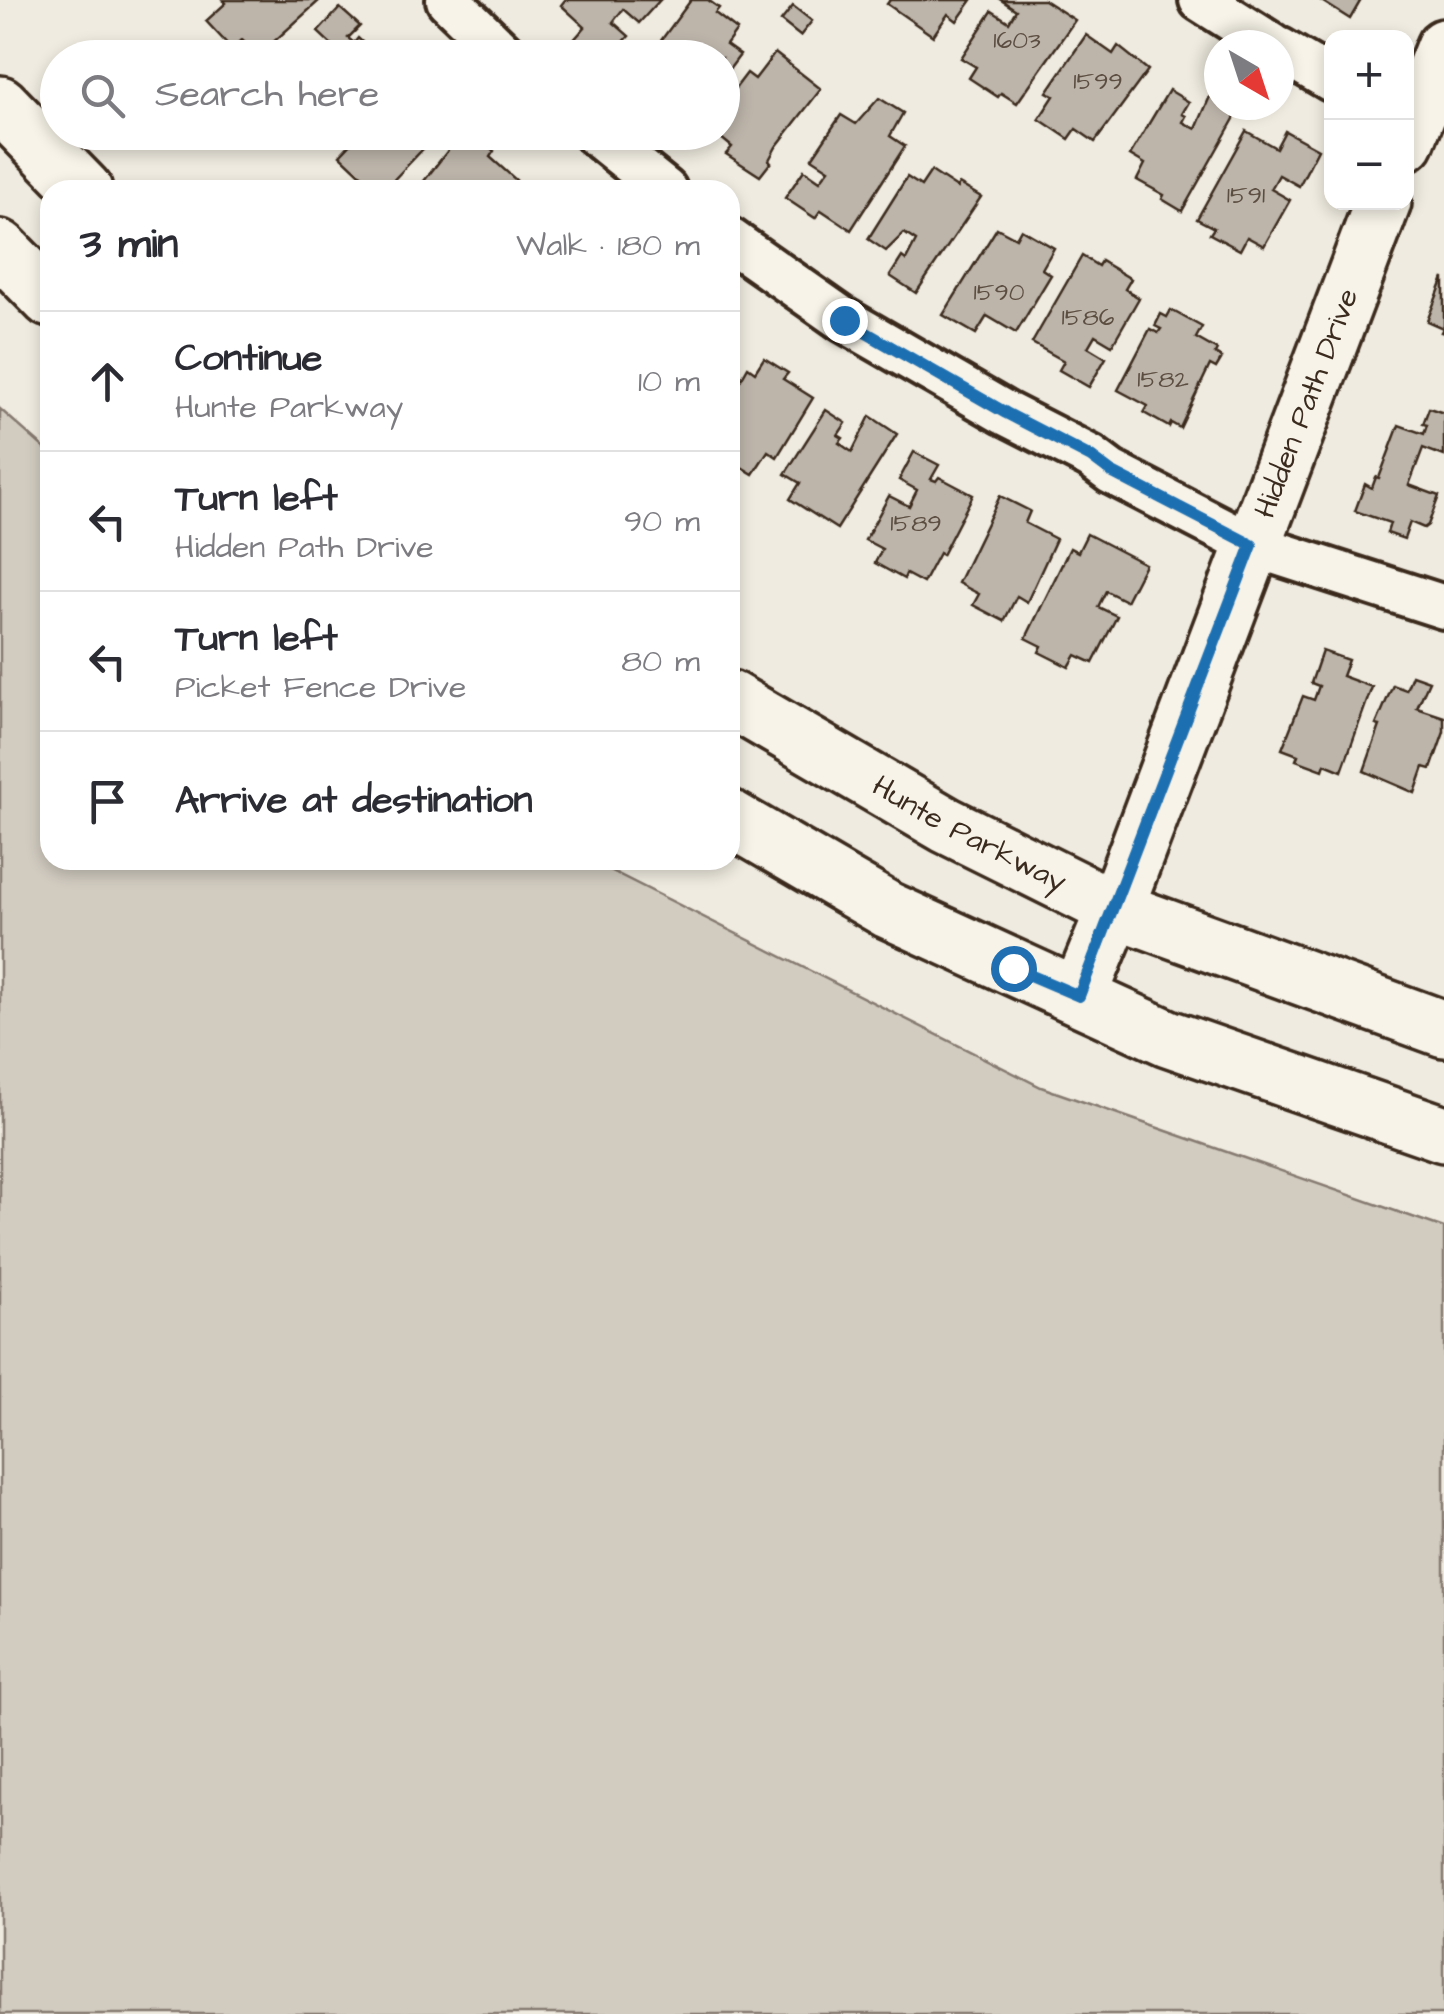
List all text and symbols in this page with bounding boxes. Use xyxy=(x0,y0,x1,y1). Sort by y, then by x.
house number: 1603 xyxy=(993,23,1041,58)
north arrow xyxy=(1204,30,1294,120)
map controls xyxy=(1324,30,1414,210)
button: + xyxy=(1324,30,1414,120)
search box xyxy=(40,40,740,150)
house number: 1599 xyxy=(1073,64,1123,99)
icon: search xyxy=(75,68,130,123)
text: Search here xyxy=(155,69,379,121)
button: − xyxy=(1324,120,1414,210)
house number: 1591 xyxy=(1227,178,1265,213)
text: 3 min xyxy=(80,216,178,274)
text: Walk · 180 m xyxy=(516,223,700,268)
house number: 1590 xyxy=(974,275,1025,310)
street label: Hidden Path Drive xyxy=(1244,282,1369,524)
route end xyxy=(822,298,868,344)
house number: 1586 xyxy=(1062,300,1115,335)
text: Continue xyxy=(175,333,322,385)
icon: ahead xyxy=(80,354,135,409)
text: 10 m xyxy=(638,359,700,404)
house number: 1582 xyxy=(1137,362,1189,397)
text: Hunte Parkway xyxy=(175,385,403,430)
text: Turn left xyxy=(175,473,338,525)
icon: left xyxy=(80,494,135,549)
text: 90 m xyxy=(624,499,700,544)
house number: 1589 xyxy=(890,506,942,541)
text: Hidden Path Drive xyxy=(175,525,434,570)
text: Turn left xyxy=(175,613,338,665)
icon: left xyxy=(80,634,135,689)
text: 80 m xyxy=(621,639,700,684)
text: Picket Fence Drive xyxy=(175,665,466,710)
street label: Hunte Parkway xyxy=(864,765,1074,903)
icon: arrive xyxy=(80,774,135,829)
text: Arrive at destination xyxy=(175,775,532,827)
route start xyxy=(991,946,1037,992)

